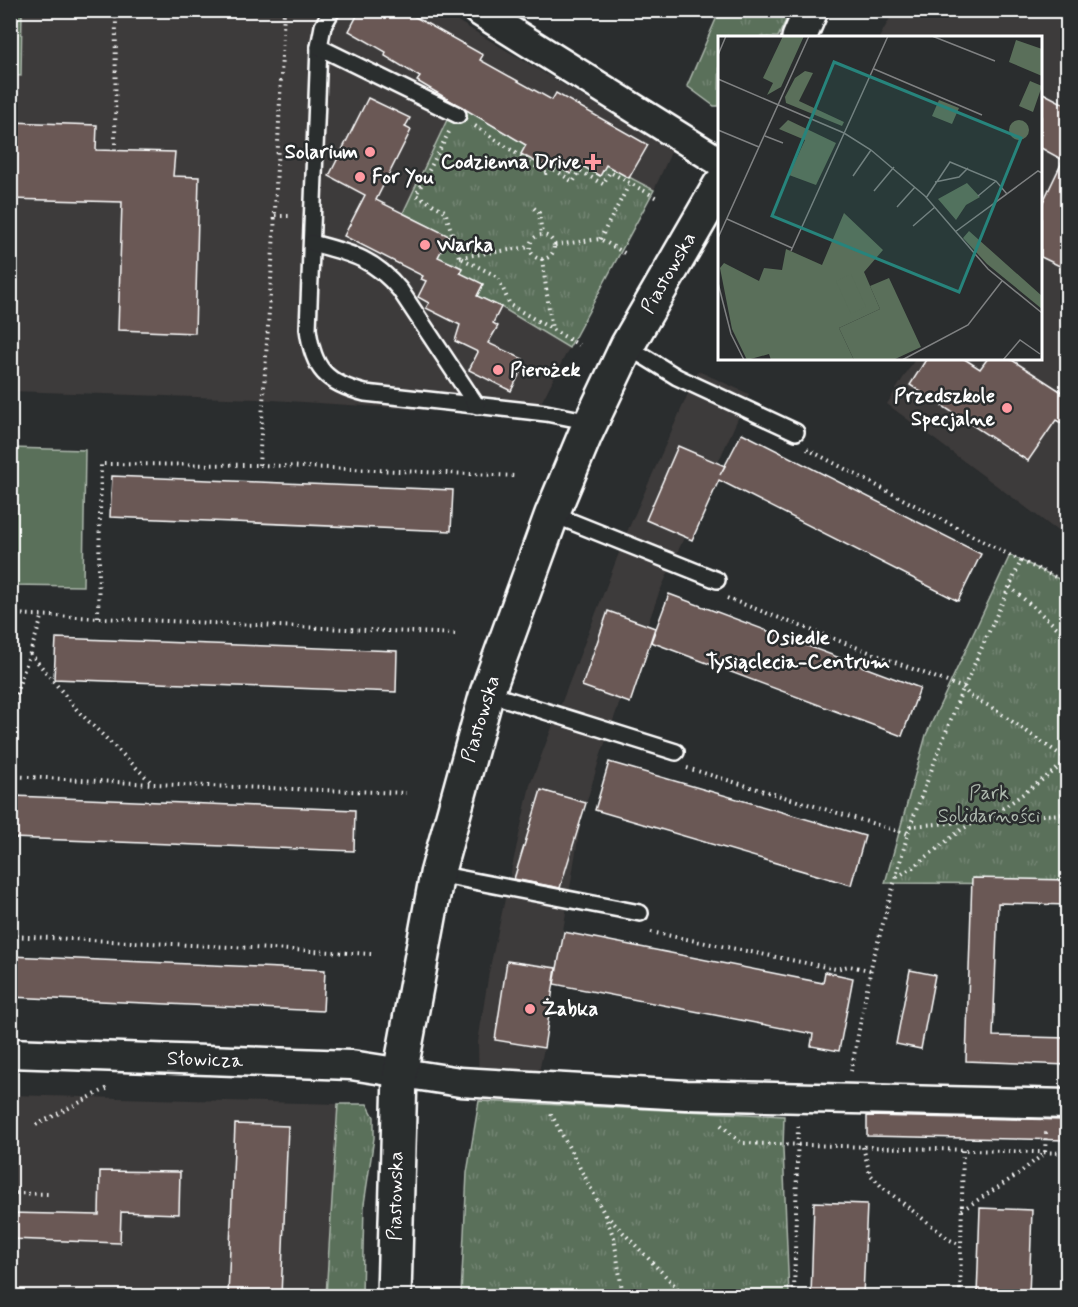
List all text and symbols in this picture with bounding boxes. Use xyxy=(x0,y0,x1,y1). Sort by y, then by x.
inset map xyxy=(718,36,1042,360)
place label: Solarium xyxy=(285,139,358,166)
marker: Solarium xyxy=(363,145,377,159)
place label: Codzienna Drive xyxy=(441,149,582,176)
marker: Codzienna Drive xyxy=(586,155,600,169)
place label: For You xyxy=(372,164,434,191)
marker: For You xyxy=(353,170,367,184)
street label: Piastowska xyxy=(635,227,703,319)
place label: Warka xyxy=(436,232,494,259)
marker: Warka xyxy=(418,238,432,252)
place label: Pierożek xyxy=(510,357,581,384)
marker: Pierożek xyxy=(491,363,505,377)
place label: Przedszkole Specjalne xyxy=(894,383,996,433)
marker: Przedszkole Specjalne xyxy=(1000,401,1014,415)
district label: Osiedle Tysiąclecia-Centrum xyxy=(706,624,890,676)
street label: Piastowska xyxy=(455,672,507,766)
park label: Park Solidarności xyxy=(938,780,1040,830)
place label: Żabka xyxy=(542,996,598,1023)
marker: Żabka xyxy=(523,1002,537,1016)
street label: Słowicza xyxy=(166,1045,245,1075)
street label: Piastowska xyxy=(382,1151,410,1241)

